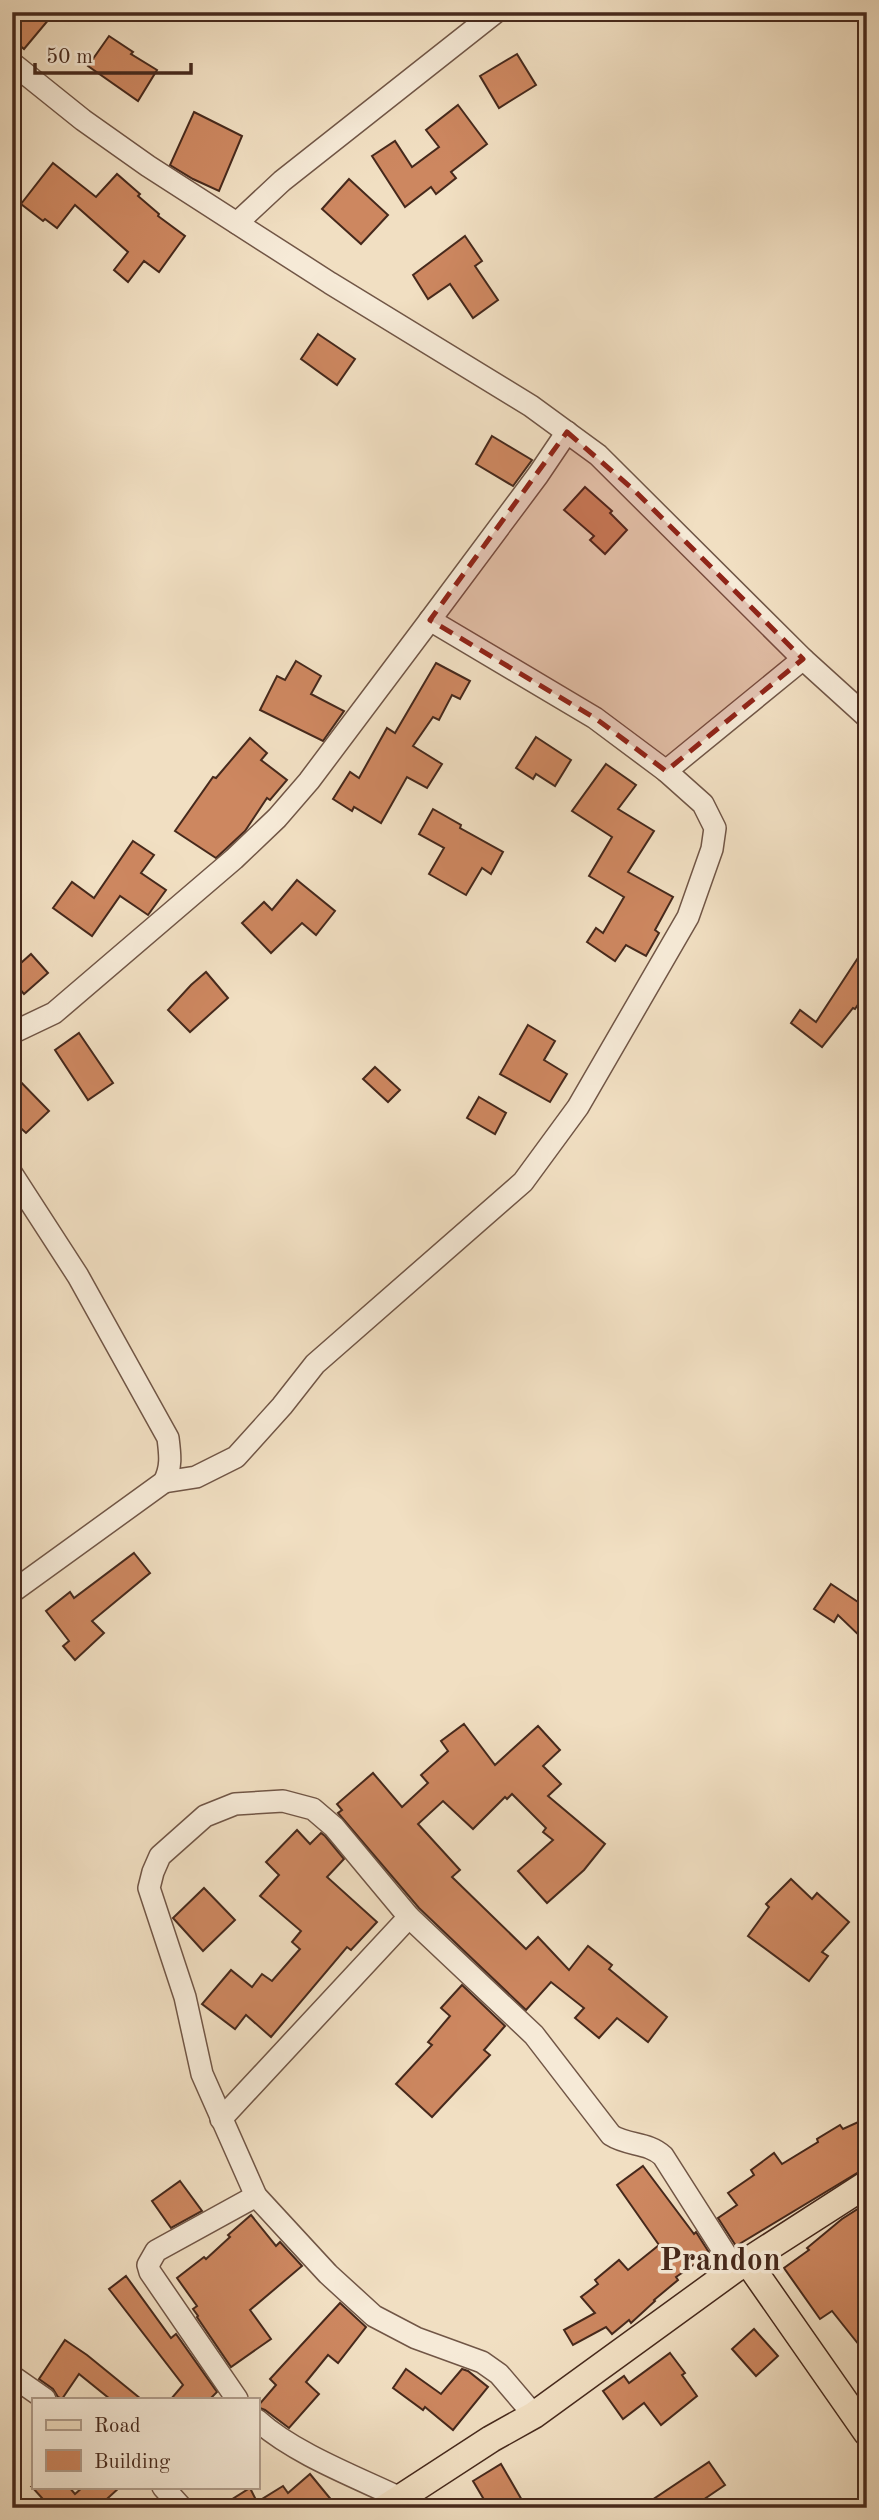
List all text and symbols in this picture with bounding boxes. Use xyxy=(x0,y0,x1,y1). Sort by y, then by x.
scale bar xyxy=(35,32,191,76)
text: 50 m xyxy=(46,47,93,68)
district label: Prandon xyxy=(659,2246,781,2278)
legend xyxy=(32,2398,259,2488)
text: Road xyxy=(94,2416,141,2437)
text: Building xyxy=(94,2452,171,2473)

